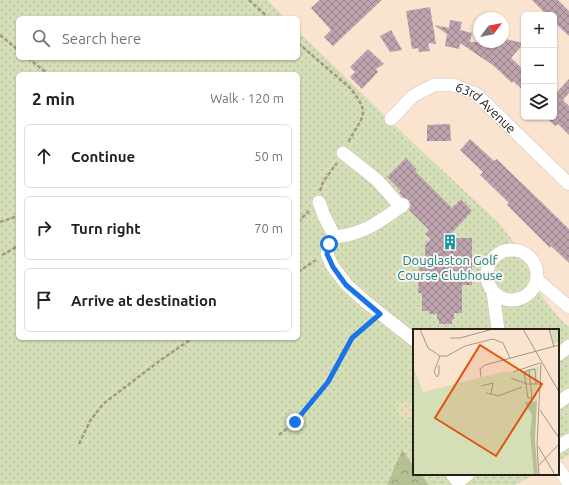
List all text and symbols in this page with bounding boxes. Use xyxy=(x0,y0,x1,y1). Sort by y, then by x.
north arrow xyxy=(473,12,509,48)
map controls xyxy=(521,12,557,120)
button: + xyxy=(521,12,557,48)
search box xyxy=(16,16,300,60)
icon: search xyxy=(30,27,52,49)
text: Search here xyxy=(62,30,141,47)
button: − xyxy=(521,48,557,84)
street label: 63rd Avenue xyxy=(454,79,519,136)
button: layers xyxy=(521,84,557,120)
text: 2 min xyxy=(32,89,75,108)
text: Walk · 120 m xyxy=(210,91,284,105)
icon: ahead xyxy=(33,145,55,167)
text: Continue xyxy=(71,148,135,165)
text: 50 m xyxy=(254,149,283,163)
icon: right xyxy=(33,217,55,239)
text: Turn right xyxy=(71,220,141,237)
text: 70 m xyxy=(254,221,283,235)
building icon: Douglaston Golf Course Clubhouse xyxy=(441,233,459,251)
route start xyxy=(320,235,338,253)
place label: Douglaston Golf Course Clubhouse xyxy=(397,253,503,282)
icon: arrive xyxy=(33,289,55,311)
text: Arrive at destination xyxy=(71,292,217,309)
inset map xyxy=(413,329,559,475)
route end xyxy=(286,413,304,431)

